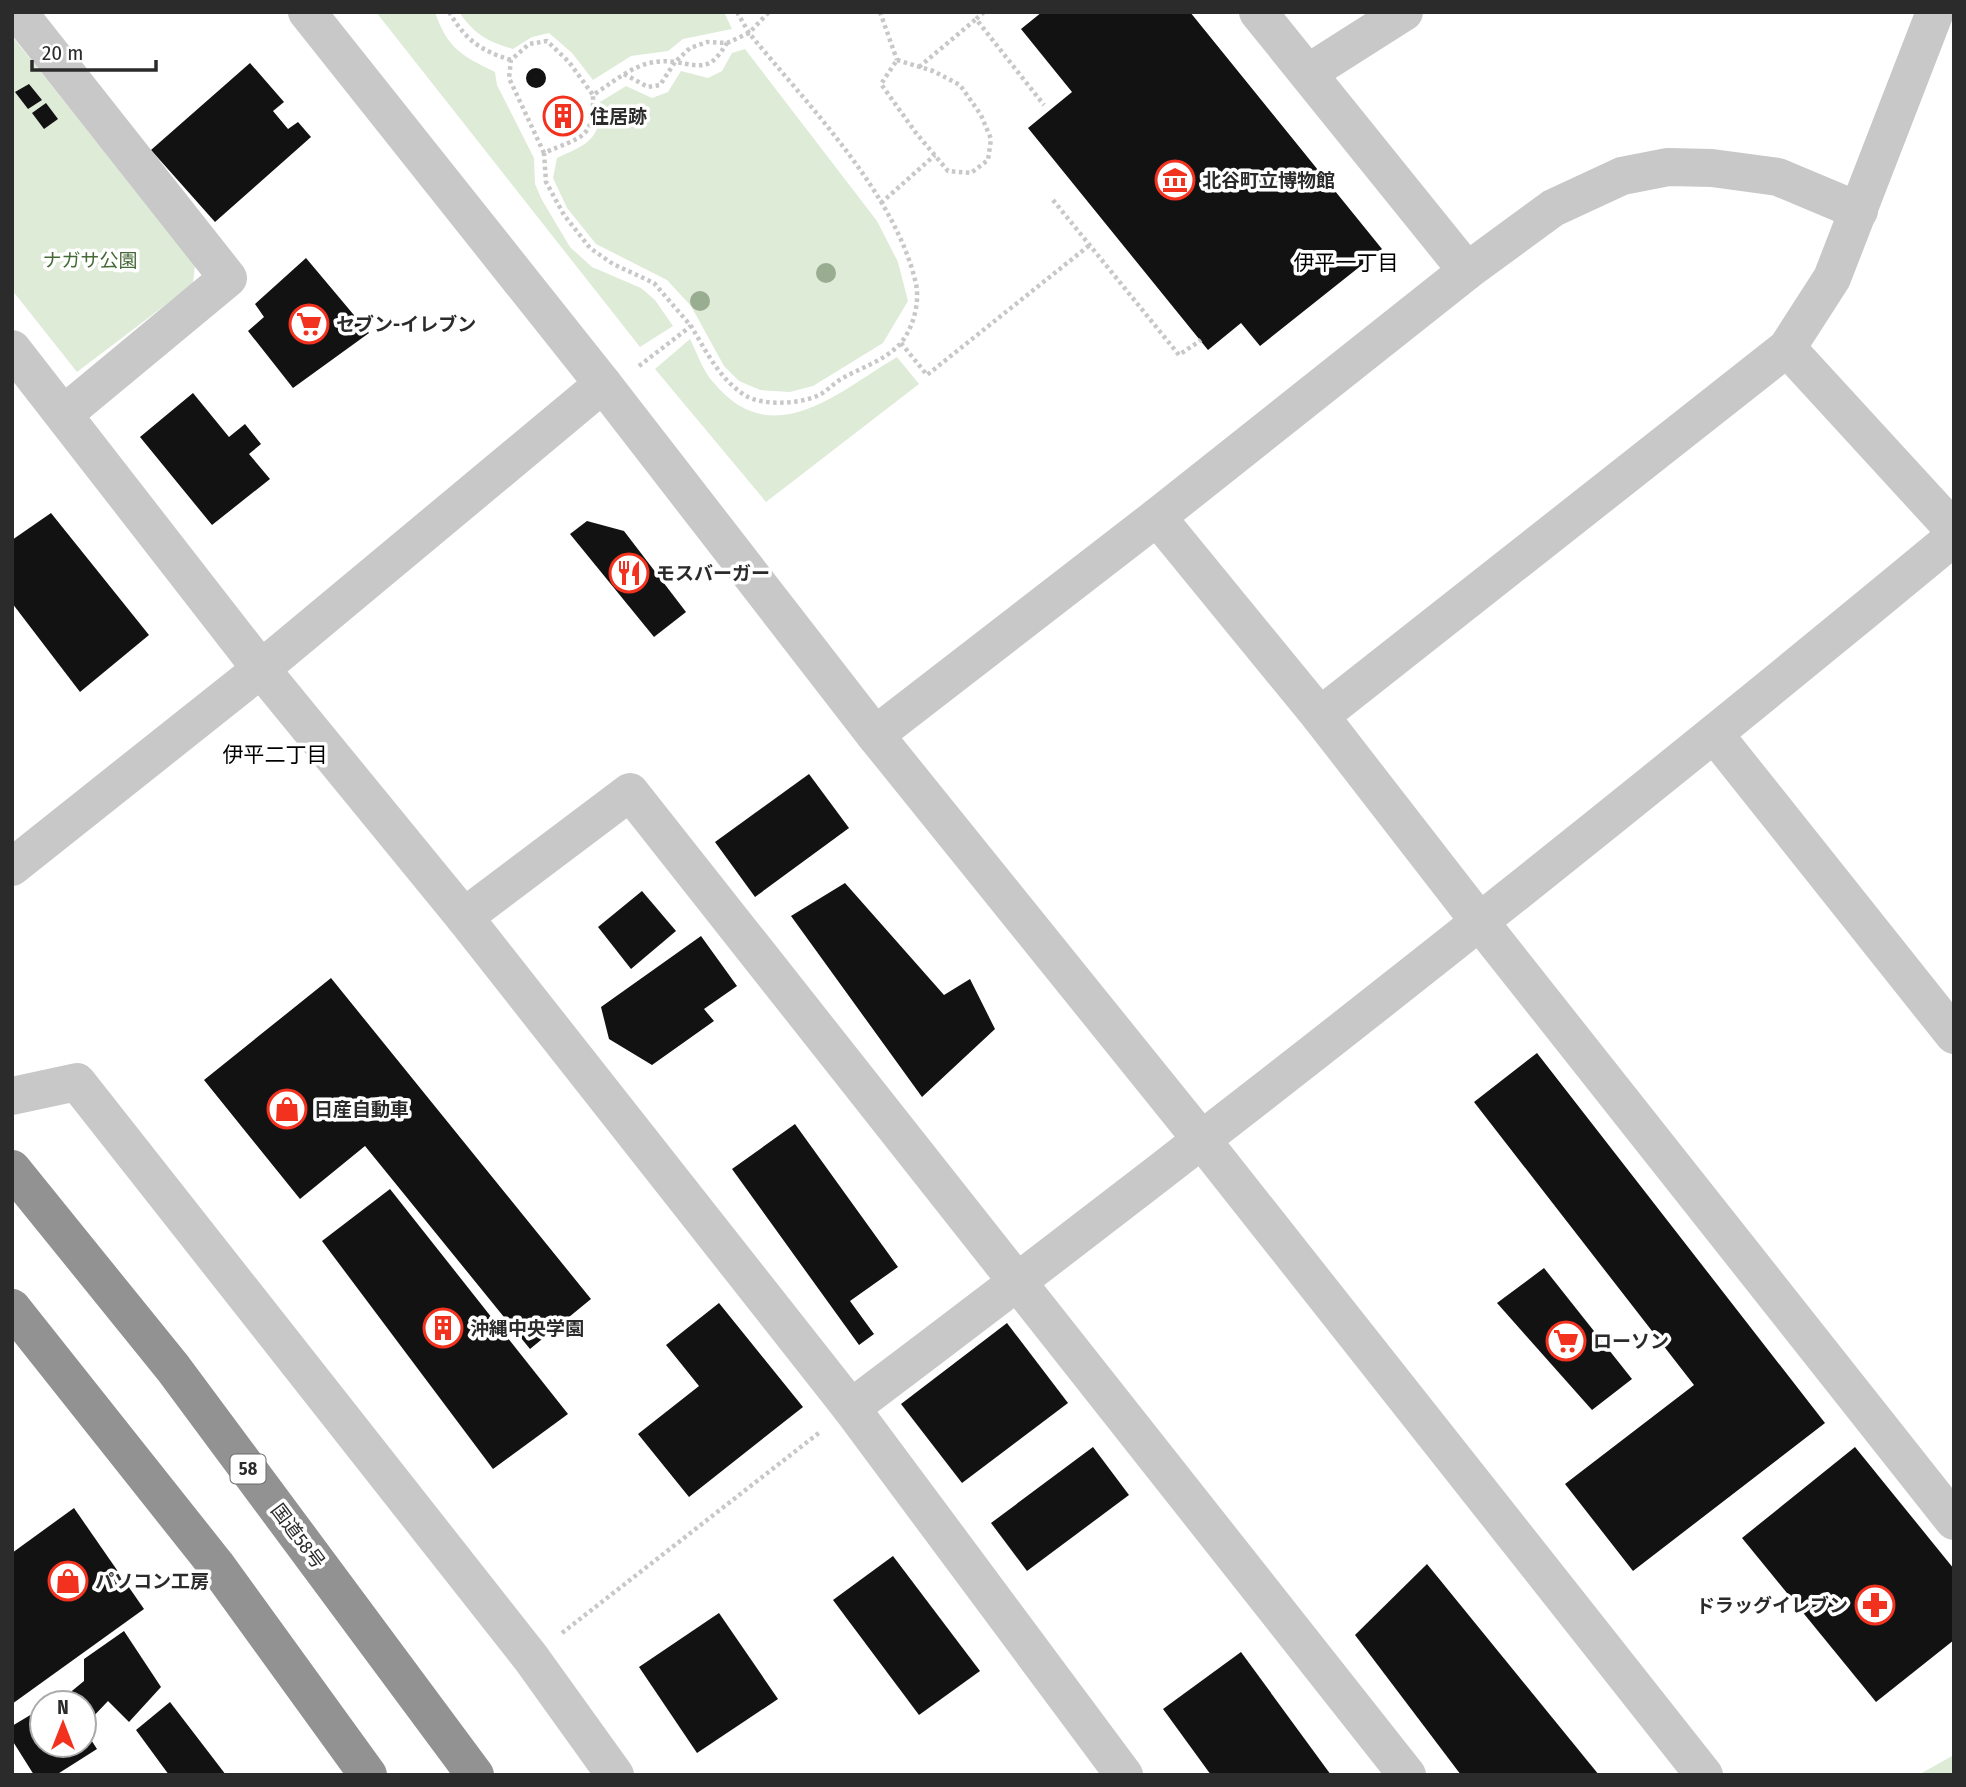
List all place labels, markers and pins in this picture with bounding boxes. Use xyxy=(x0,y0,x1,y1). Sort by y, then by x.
building icon: 住居跡 xyxy=(542,95,584,137)
place label: 住居跡 xyxy=(590,105,647,128)
museum icon: 北谷町立博物館 xyxy=(1154,159,1196,201)
place label: 北谷町立博物館 xyxy=(1202,169,1335,192)
supermarket icon: セブン-イレブン xyxy=(288,303,330,345)
place label: セブン-イレブン xyxy=(336,313,476,336)
restaurant icon: モスバーガー xyxy=(608,552,650,594)
place label: モスバーガー xyxy=(656,562,770,585)
shop icon: 日産自動車 xyxy=(266,1088,308,1130)
place label: 日産自動車 xyxy=(314,1098,409,1121)
building icon: 沖縄中央学園 xyxy=(422,1307,464,1349)
place label: 沖縄中央学園 xyxy=(470,1317,584,1340)
supermarket icon: ローソン xyxy=(1545,1320,1587,1362)
place label: ローソン xyxy=(1593,1330,1669,1353)
shop icon: パソコン工房 xyxy=(47,1560,89,1602)
place label: パソコン工房 xyxy=(95,1570,209,1593)
pharmacy icon: ドラッグイレブン xyxy=(1854,1584,1896,1626)
place label: ドラッグイレブン xyxy=(1696,1594,1848,1617)

